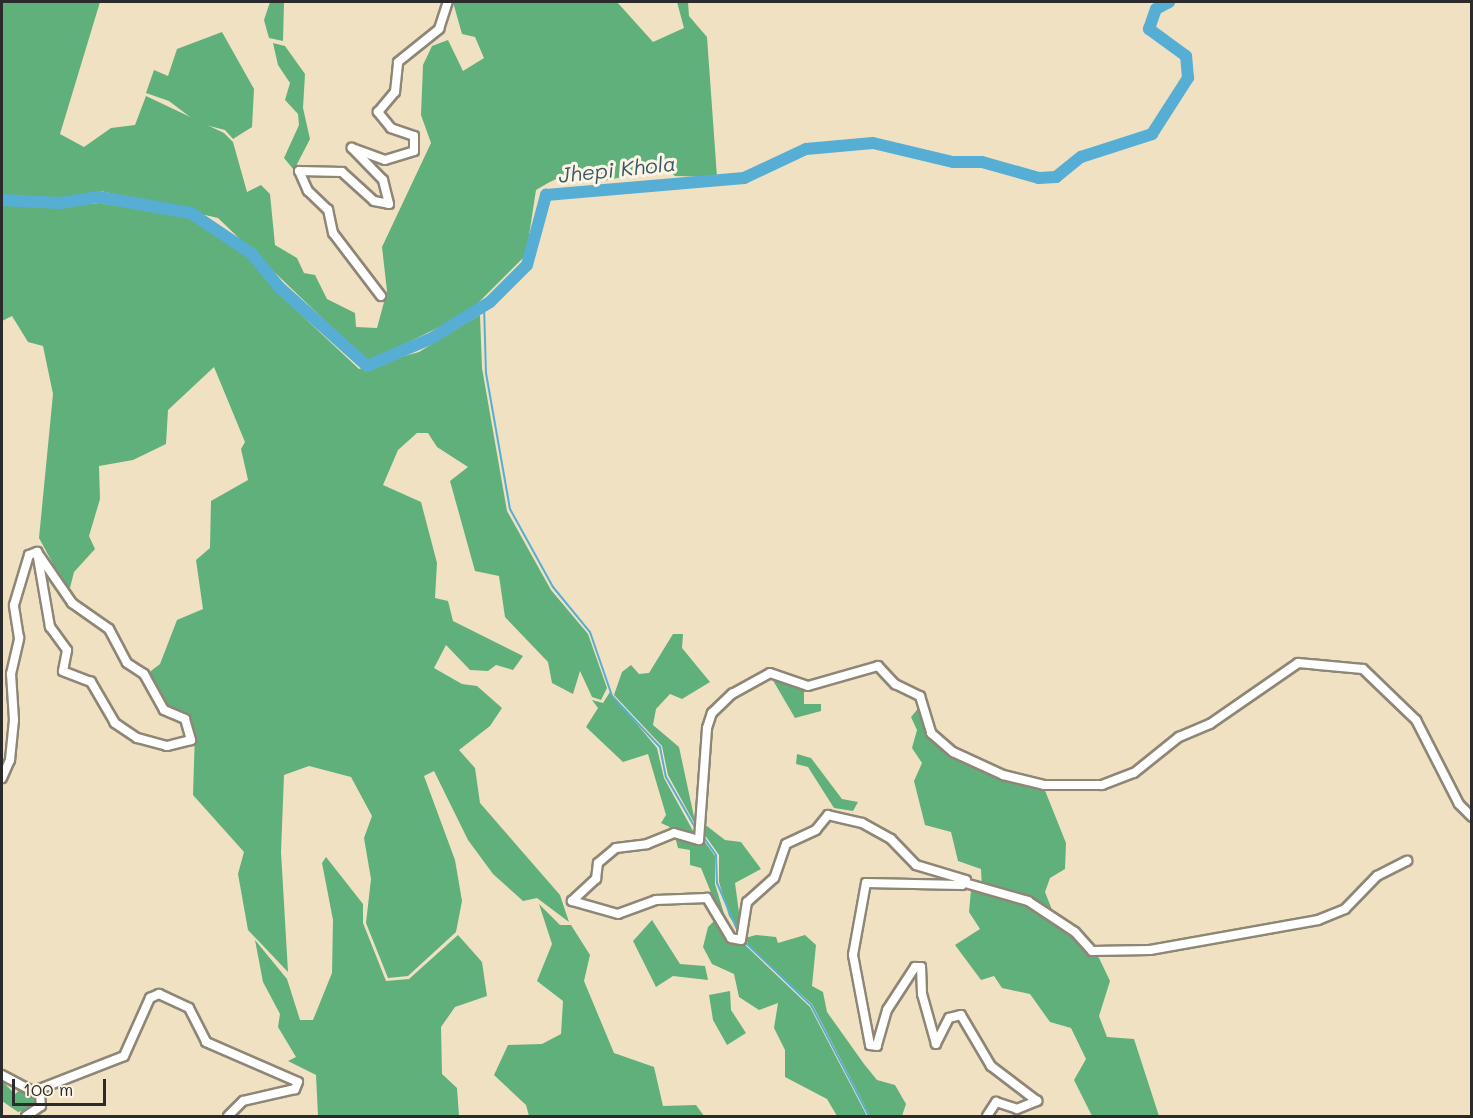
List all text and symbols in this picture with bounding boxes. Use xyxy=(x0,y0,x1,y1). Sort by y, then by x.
water label: Jhepi Khola xyxy=(557,150,677,188)
scale bar xyxy=(15,1067,110,1105)
text: 100 m xyxy=(23,1077,73,1101)

